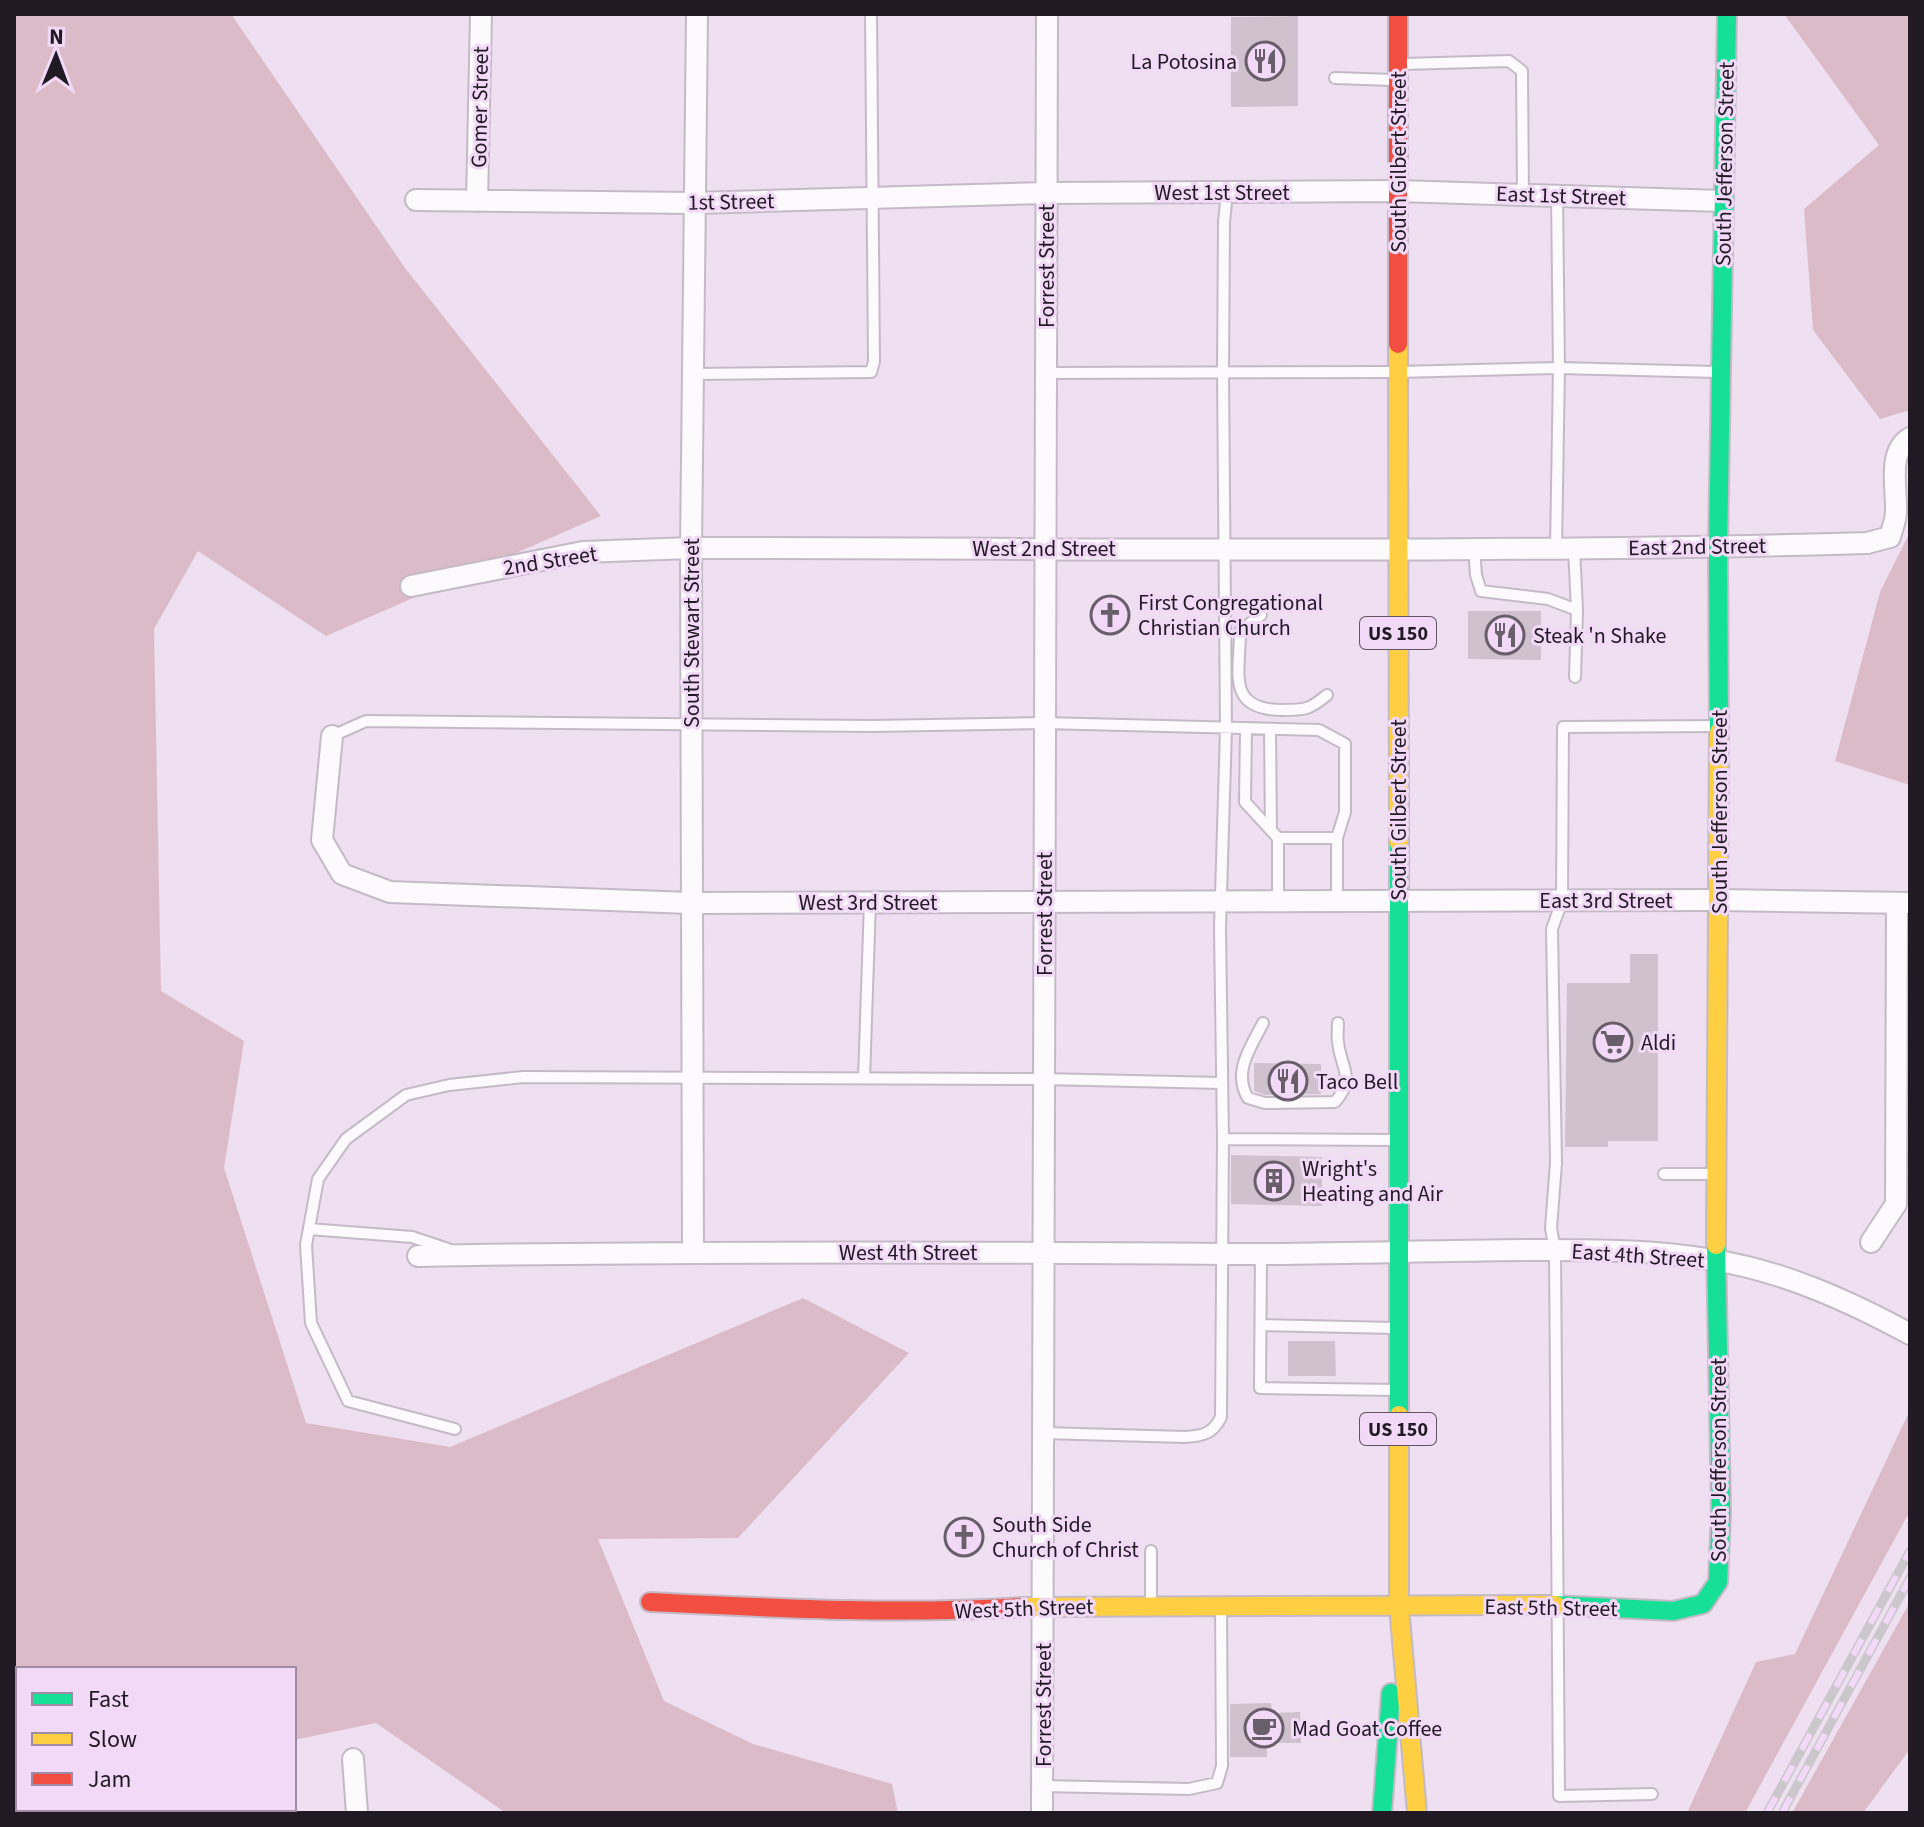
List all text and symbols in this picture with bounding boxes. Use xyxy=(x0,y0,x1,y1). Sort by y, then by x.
north arrow xyxy=(16,16,96,96)
text: N xyxy=(49,21,64,53)
restaurant icon: La Potosina xyxy=(1244,40,1286,82)
street label: Gomer Street xyxy=(463,45,497,168)
place label: La Potosina xyxy=(1131,46,1237,78)
street label: South Jefferson Street xyxy=(1707,61,1743,267)
street label: South Gilbert Street xyxy=(1383,71,1415,253)
street label: West 1st Street xyxy=(1154,177,1290,209)
street label: East 1st Street xyxy=(1495,178,1627,214)
street label: 1st Street xyxy=(687,185,775,219)
street label: Forrest Street xyxy=(1031,203,1063,328)
street label: East 2nd Street xyxy=(1628,530,1767,564)
street label: West 2nd Street xyxy=(972,533,1116,565)
street label: South Stewart Street xyxy=(676,537,708,728)
street label: 2nd Street xyxy=(501,538,600,584)
place label: First Congregational Christian Church xyxy=(1138,587,1323,644)
church icon: First Congregational Christian Church xyxy=(1089,594,1131,636)
restaurant icon: Steak 'n Shake xyxy=(1484,614,1526,656)
road number: US 150 xyxy=(1360,617,1436,649)
place label: Steak 'n Shake xyxy=(1533,620,1667,652)
street label: South Jefferson Street xyxy=(1704,709,1736,914)
street label: South Gilbert Street xyxy=(1383,719,1415,901)
street label: Forrest Street xyxy=(1029,851,1061,976)
street label: East 3rd Street xyxy=(1539,885,1673,917)
street label: West 3rd Street xyxy=(799,887,938,919)
supermarket icon: Aldi xyxy=(1592,1021,1634,1063)
place label: Aldi xyxy=(1641,1027,1676,1059)
restaurant icon: Taco Bell xyxy=(1267,1060,1309,1102)
place label: Taco Bell xyxy=(1316,1066,1398,1098)
place label: Wright's Heating and Air xyxy=(1302,1153,1443,1210)
building icon: Wright's Heating and Air xyxy=(1253,1160,1295,1202)
street label: East 4th Street xyxy=(1570,1235,1706,1277)
street label: West 4th Street xyxy=(839,1237,978,1269)
street label: South Jefferson Street xyxy=(1703,1357,1735,1562)
road number: US 150 xyxy=(1360,1413,1436,1445)
place label: South Side Church of Christ xyxy=(992,1509,1139,1566)
church icon: South Side Church of Christ xyxy=(943,1516,985,1558)
street label: West 5th Street xyxy=(954,1591,1094,1627)
street label: East 5th Street xyxy=(1484,1591,1618,1625)
street label: Forrest Street xyxy=(1028,1642,1060,1767)
legend xyxy=(16,1667,296,1811)
text: Fast xyxy=(88,1682,129,1717)
cafe icon: Mad Goat Coffee xyxy=(1243,1707,1285,1749)
place label: Mad Goat Coffee xyxy=(1292,1713,1442,1745)
text: Slow xyxy=(88,1722,137,1757)
text: Jam xyxy=(88,1762,132,1797)

